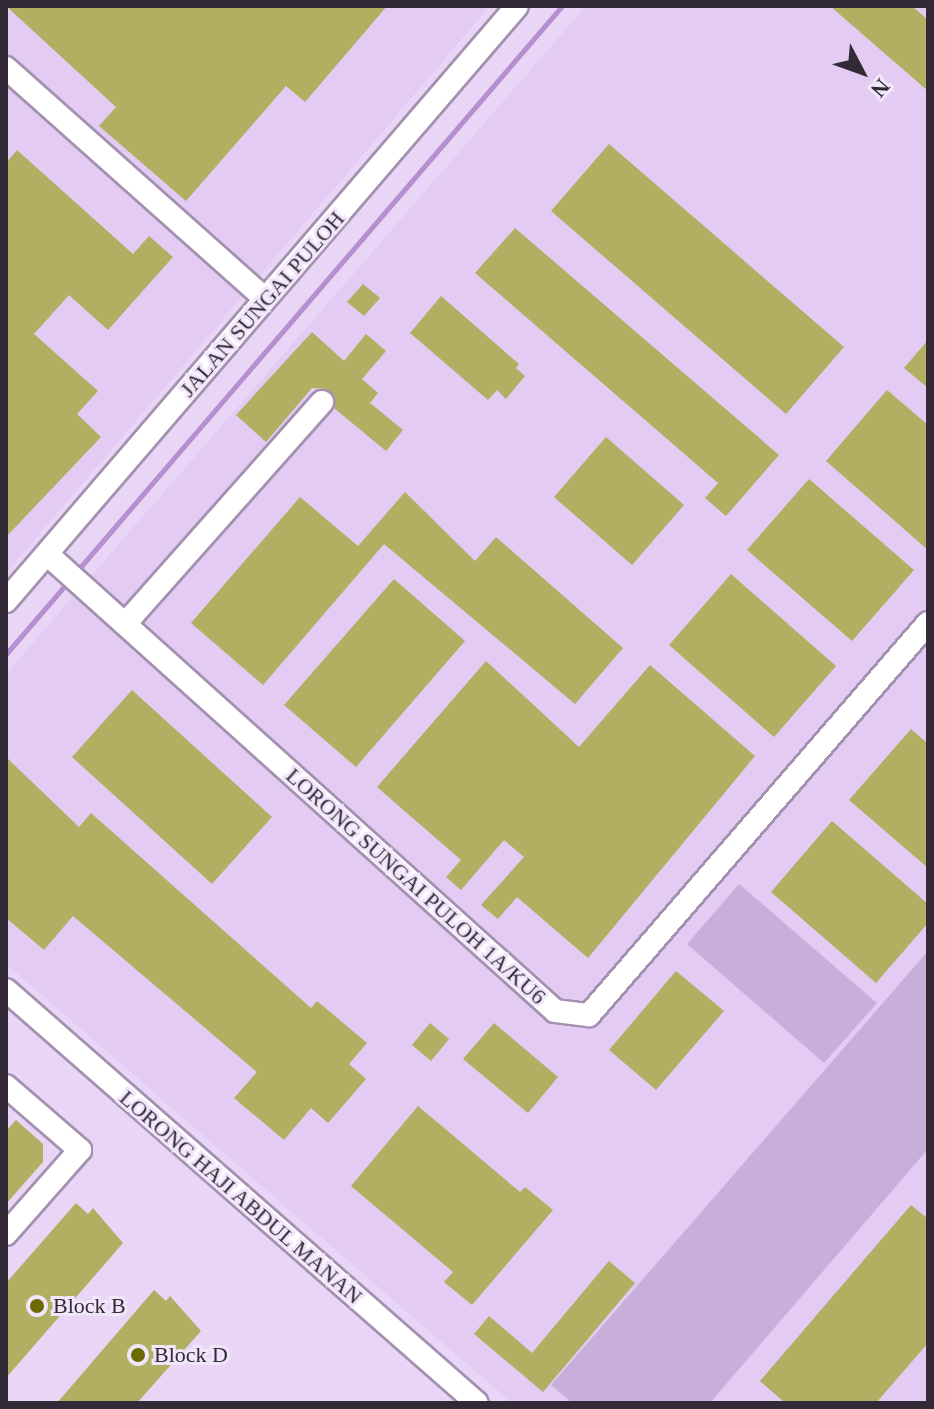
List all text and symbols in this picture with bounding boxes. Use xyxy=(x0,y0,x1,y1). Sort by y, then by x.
north arrow xyxy=(822,32,902,112)
text: N xyxy=(866,74,895,102)
street label: JALAN SUNGAI PULOH xyxy=(174,206,350,402)
street label: LORONG SUNGAI PULOH 1A/KU6 xyxy=(281,762,551,1010)
street label: LORONG HAJI ABDUL MANAN xyxy=(114,1084,368,1310)
place label: Block B xyxy=(53,1293,126,1319)
marker: Block B xyxy=(28,1297,46,1315)
place label: Block D xyxy=(154,1342,228,1368)
marker: Block D xyxy=(129,1346,147,1364)

